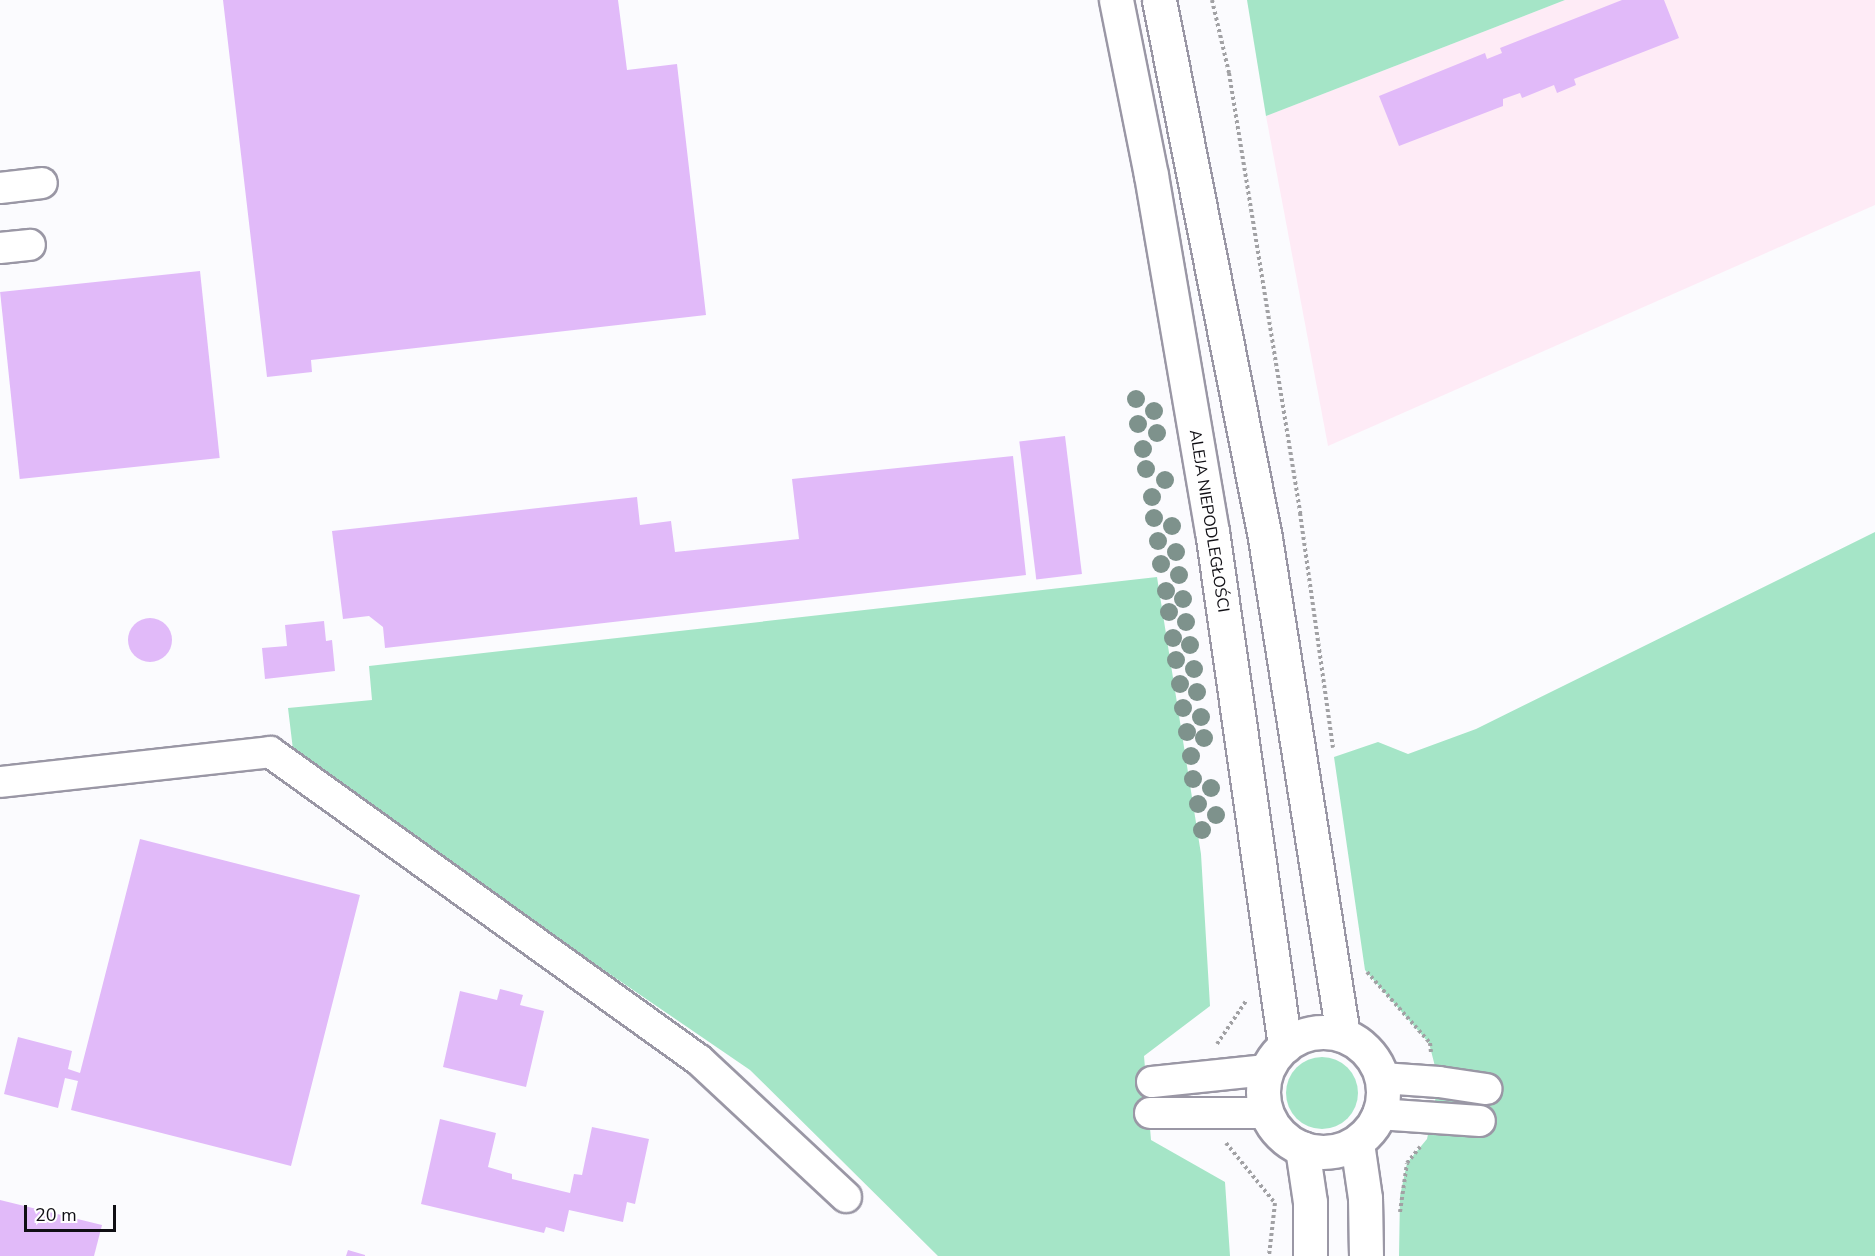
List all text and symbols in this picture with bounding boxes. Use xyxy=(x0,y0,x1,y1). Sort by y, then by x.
street label: ALEJA NIEPODLEGŁOŚCI xyxy=(1185,428,1233,614)
scale bar xyxy=(27,1193,118,1231)
text: 20 m xyxy=(35,1203,77,1227)

